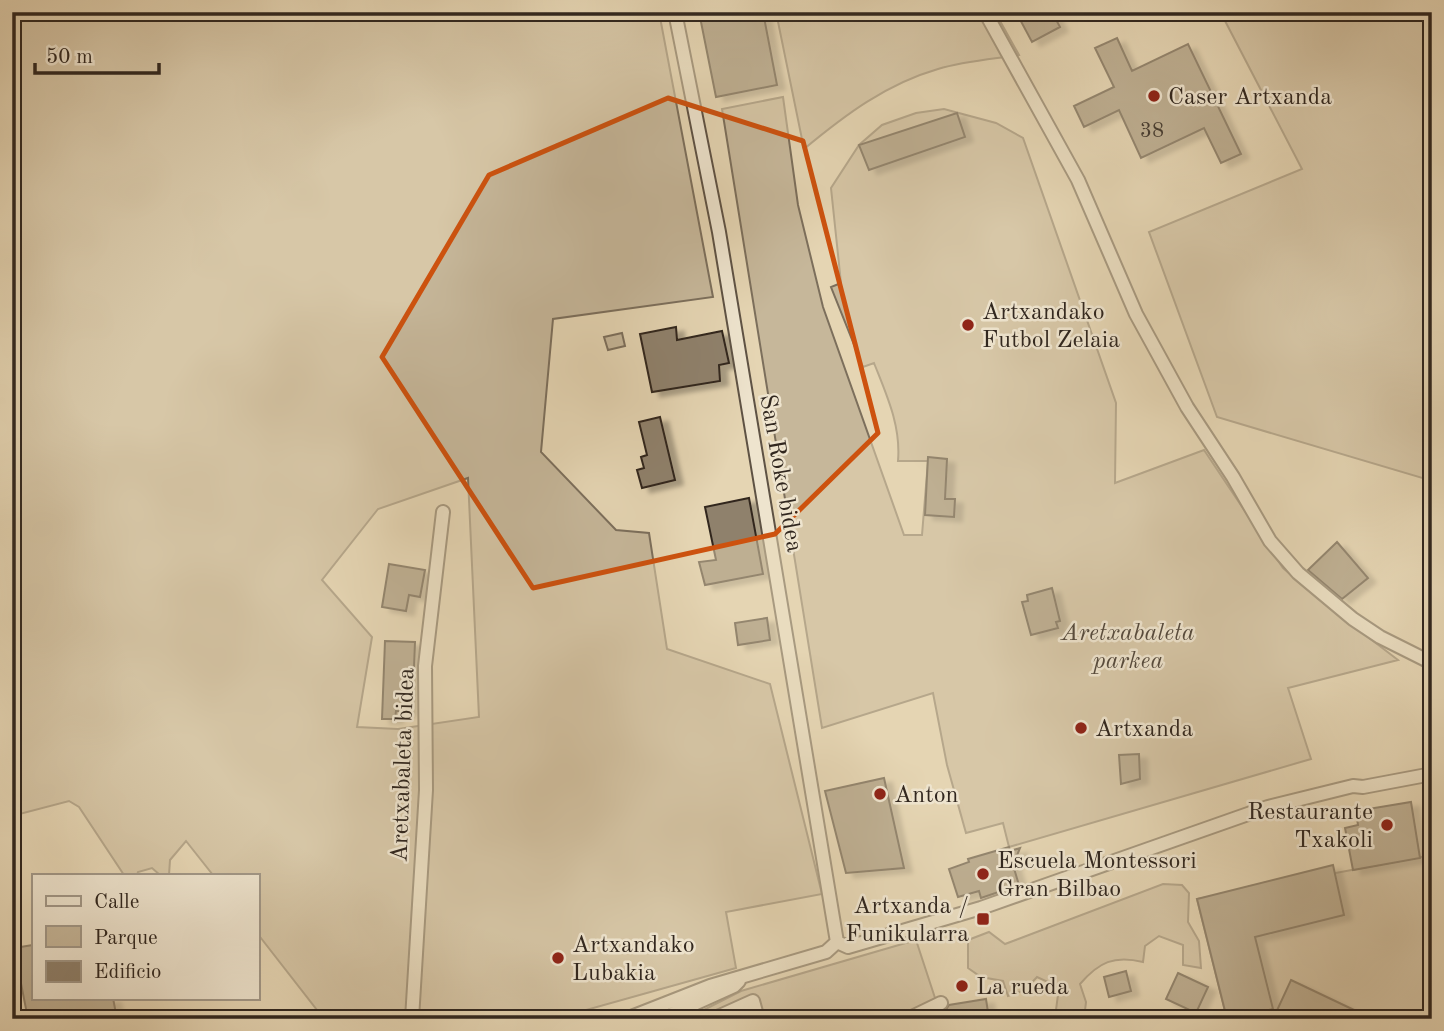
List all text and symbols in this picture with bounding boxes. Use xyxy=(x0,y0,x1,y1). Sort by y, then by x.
scale bar xyxy=(35,32,159,76)
text: 50 m xyxy=(46,47,93,68)
place label: Caser Artxanda xyxy=(1168,86,1332,110)
marker: Caser Artxanda xyxy=(1146,88,1162,104)
house number: 38 xyxy=(1140,121,1164,142)
place label: Artxandako Futbol Zelaia xyxy=(982,301,1120,353)
marker: Artxandako Futbol Zelaia xyxy=(960,317,976,333)
street label: San Roke bidea xyxy=(754,393,806,554)
park label: Aretxabaleta parkea xyxy=(1059,622,1195,674)
street label: Aretxabaleta bidea xyxy=(389,667,419,863)
place label: Artxanda xyxy=(1095,718,1193,742)
marker: Artxanda xyxy=(1073,720,1089,736)
place label: Anton xyxy=(894,784,959,808)
marker: Anton xyxy=(872,786,888,802)
place label: Restaurante Txakoli xyxy=(1247,801,1373,853)
marker: Restaurante Txakoli xyxy=(1379,817,1395,833)
place label: Escuela Montessori Gran Bilbao xyxy=(997,850,1197,902)
marker: Escuela Montessori Gran Bilbao xyxy=(975,866,991,882)
legend xyxy=(32,874,259,1000)
text: Calle xyxy=(94,892,139,913)
place label: Artxanda / Funikularra xyxy=(845,895,969,947)
marker: Artxanda / Funikularra xyxy=(975,911,991,927)
text: Parque xyxy=(94,928,158,949)
place label: Artxandako Lubakia xyxy=(572,934,695,986)
marker: Artxandako Lubakia xyxy=(550,950,566,966)
text: Edificio xyxy=(94,962,162,983)
place label: La rueda xyxy=(976,976,1069,1000)
marker: La rueda xyxy=(954,978,970,994)

